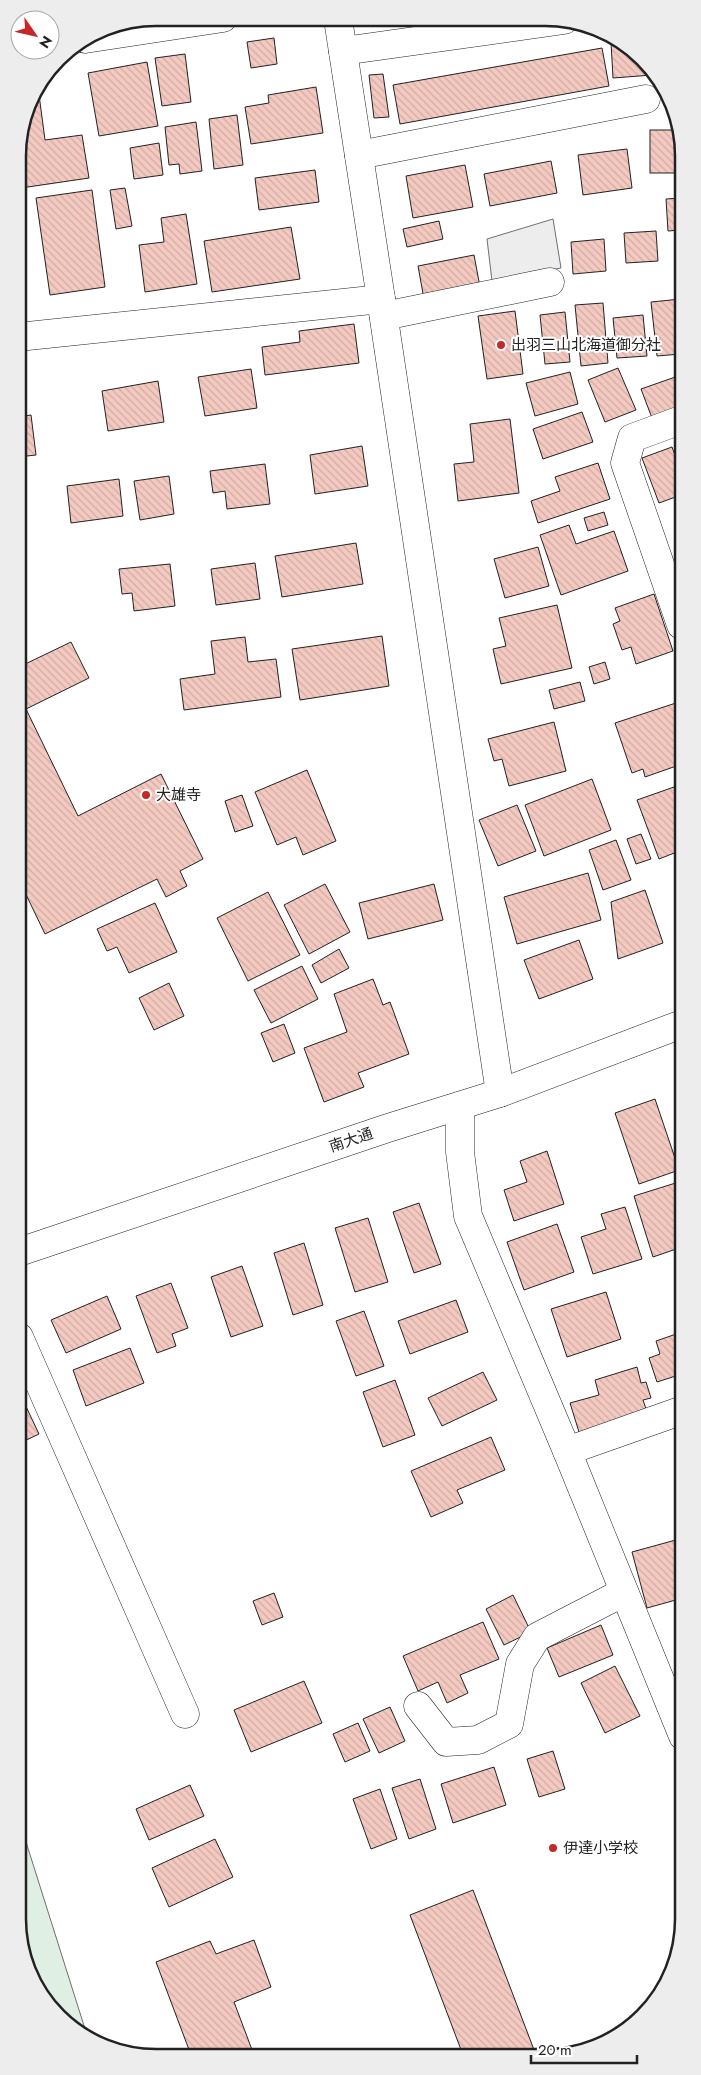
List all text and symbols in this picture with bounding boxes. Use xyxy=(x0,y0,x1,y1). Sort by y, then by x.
north arrow xyxy=(10,10,60,60)
text: N xyxy=(34,32,57,52)
place label: 出羽三山北海道御分社 xyxy=(511,334,661,356)
marker: 出羽三山北海道御分社 xyxy=(495,339,507,351)
place label: 大雄寺 xyxy=(156,784,201,806)
marker: 大雄寺 xyxy=(140,789,152,801)
street label: 南大通 xyxy=(326,1122,376,1158)
place label: 伊達小学校 xyxy=(563,1837,638,1859)
marker: 伊達小学校 xyxy=(547,1842,559,1854)
scale bar xyxy=(531,2032,637,2064)
text: 20 m xyxy=(538,2039,572,2061)

